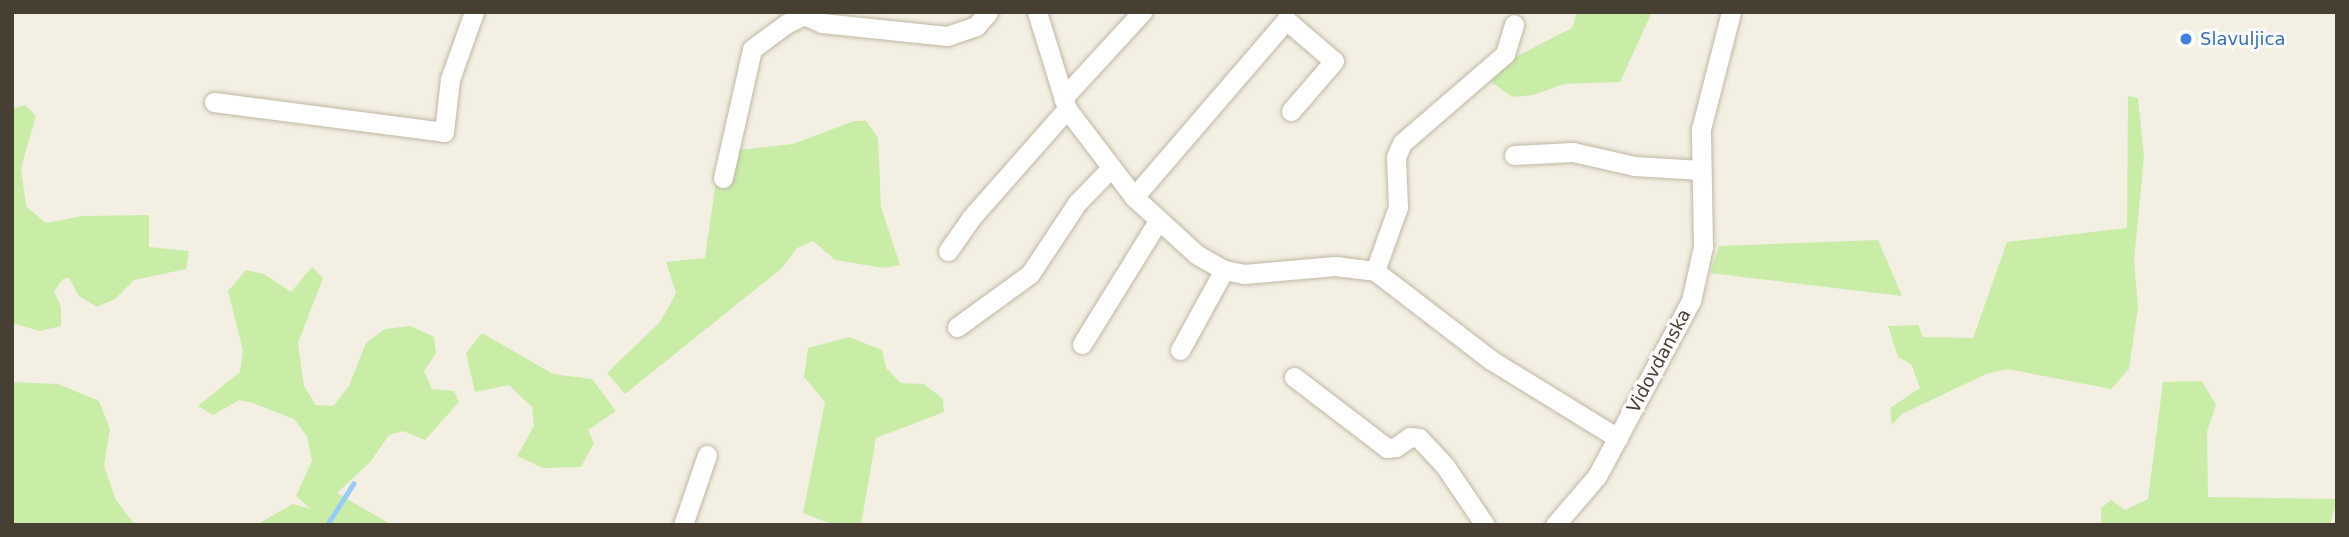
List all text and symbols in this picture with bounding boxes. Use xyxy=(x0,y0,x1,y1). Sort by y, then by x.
place label: Slavuljica xyxy=(2200,28,2285,50)
marker: Slavuljica xyxy=(2178,31,2194,47)
street label: Vidovdanska xyxy=(1623,305,1695,417)

